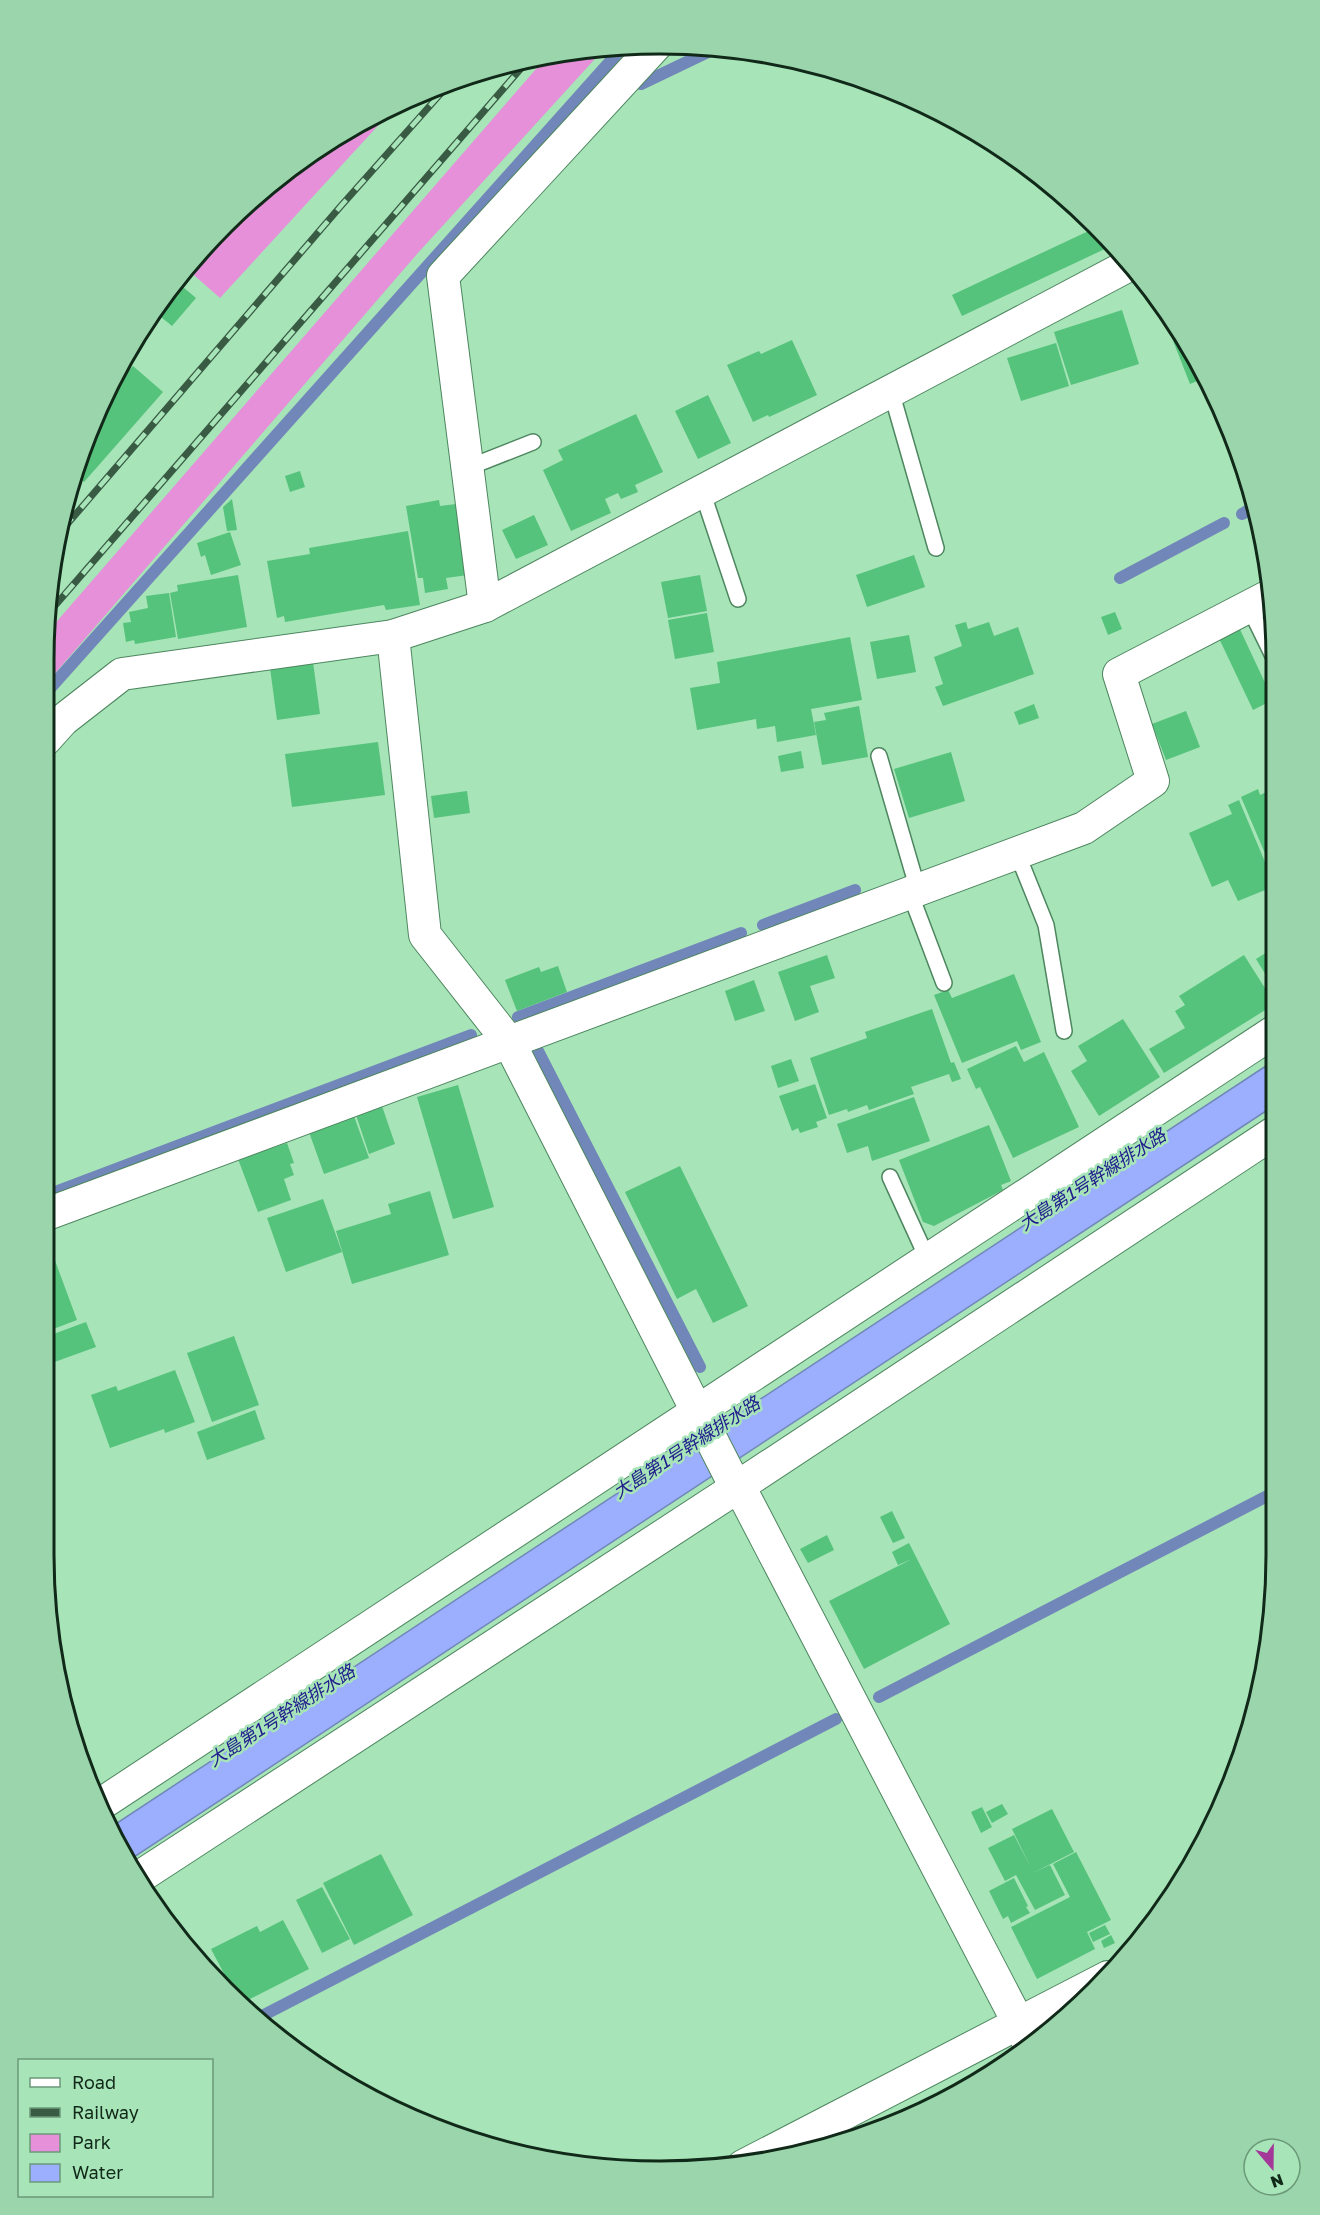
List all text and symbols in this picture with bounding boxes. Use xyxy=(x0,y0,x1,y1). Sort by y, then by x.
water label: 大島第1号幹線排水路 xyxy=(1014,1122,1171,1235)
water label: 大島第1号幹線排水路 xyxy=(608,1390,765,1503)
water label: 大島第1号幹線排水路 xyxy=(203,1658,360,1771)
legend xyxy=(18,2059,213,2197)
text: Road xyxy=(72,2071,116,2093)
text: Railway xyxy=(72,2101,139,2123)
text: Park xyxy=(72,2131,111,2153)
north arrow xyxy=(1242,2137,1302,2197)
text: Water xyxy=(72,2161,123,2183)
text: N xyxy=(1268,2170,1286,2193)

